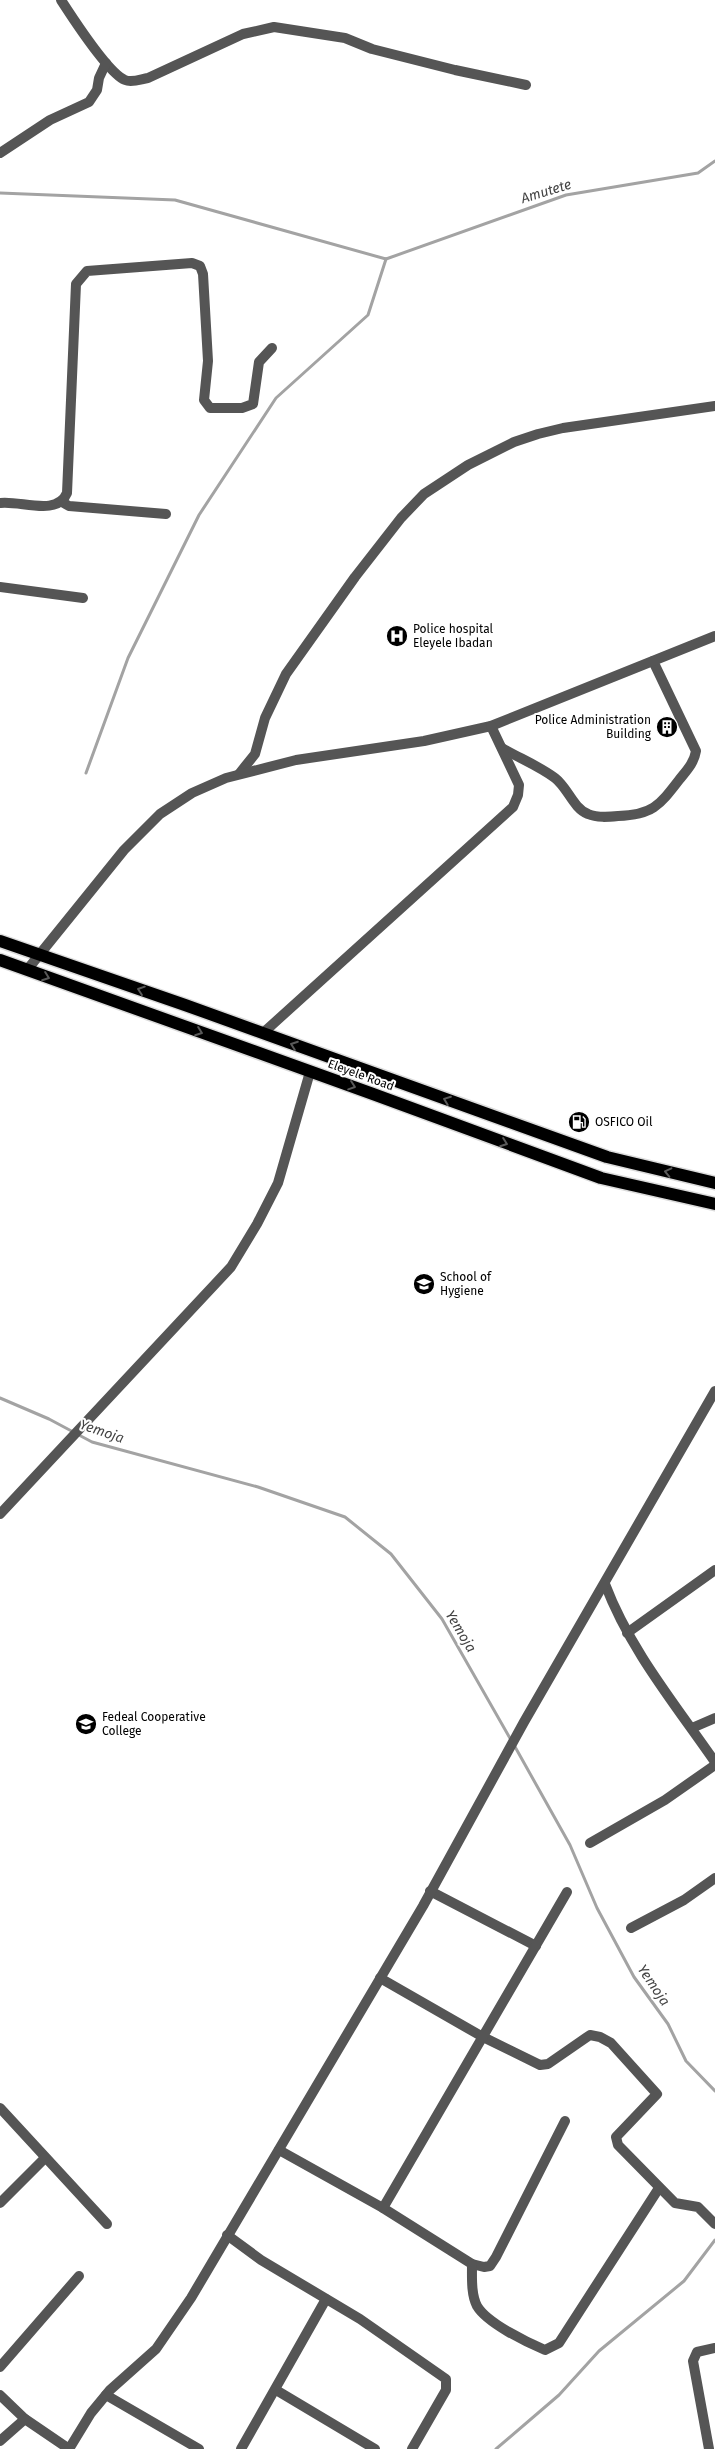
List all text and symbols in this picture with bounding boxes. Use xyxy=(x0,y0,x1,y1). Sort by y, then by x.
water label: Amutete xyxy=(518,176,573,207)
place label: Police hospital Eleyele Ibadan xyxy=(413,622,494,650)
hospital icon: Police hospital Eleyele Ibadan xyxy=(385,624,409,648)
place label: Police Administration Building xyxy=(535,713,652,741)
building icon: Police Administration Building xyxy=(655,715,679,739)
one-way arrow xyxy=(41,971,50,981)
one-way arrow xyxy=(137,986,146,996)
one-way arrow xyxy=(194,1026,203,1036)
one-way arrow xyxy=(290,1041,299,1051)
street label: Eleyele Road xyxy=(326,1057,396,1093)
one-way arrow xyxy=(347,1080,356,1090)
one-way arrow xyxy=(443,1096,452,1106)
fuel station icon: OSFICO Oil xyxy=(567,1110,591,1134)
place label: OSFICO Oil xyxy=(595,1115,653,1129)
one-way arrow xyxy=(499,1137,508,1147)
one-way arrow xyxy=(663,1167,672,1178)
place label: School of Hygiene xyxy=(440,1270,492,1298)
school or university icon: School of Hygiene xyxy=(412,1272,436,1296)
water label: Yemoja xyxy=(77,1416,126,1447)
water label: Yemoja xyxy=(441,1607,480,1655)
place label: Fedeal Cooperative College xyxy=(102,1710,206,1738)
school or university icon: Fedeal Cooperative College xyxy=(74,1712,98,1736)
water label: Yemoja xyxy=(634,1962,673,2009)

